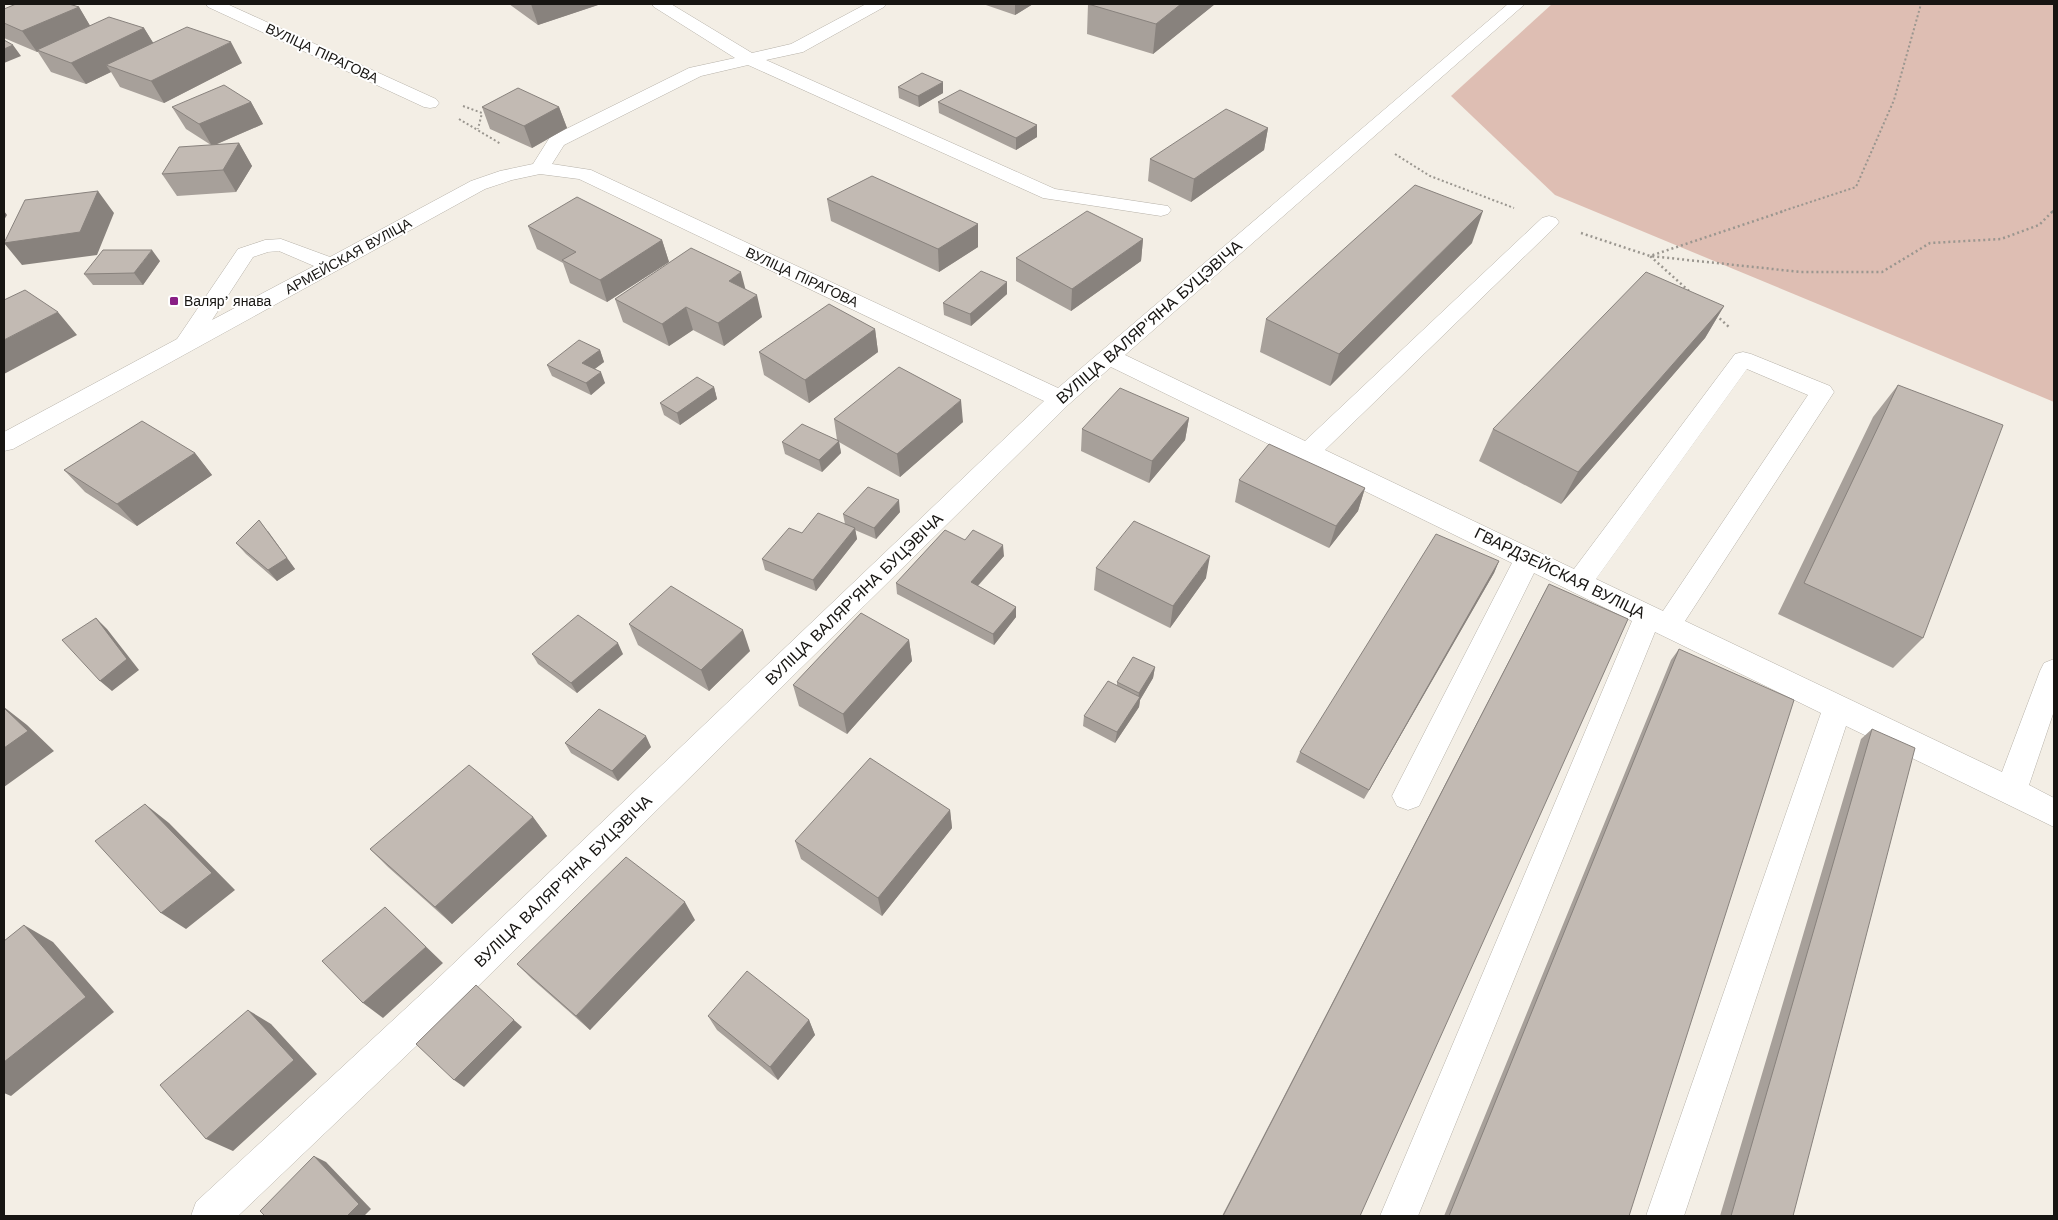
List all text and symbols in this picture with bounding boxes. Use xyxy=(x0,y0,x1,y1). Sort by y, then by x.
street label: ВУЛІЦА ПІРАГОВА xyxy=(263,20,381,86)
street label: АРМЕЙСКАЯ ВУЛІЦА xyxy=(281,213,415,297)
street label: ВУЛІЦА ВАЛЯР'ЯНА БУЦЭВІЧА xyxy=(1052,236,1246,408)
street label: ВУЛІЦА ПІРАГОВА xyxy=(743,244,861,310)
place label: Валярʼянава xyxy=(184,293,271,309)
marker: Валярʼянава xyxy=(168,295,180,307)
street label: ВУЛІЦА ВАЛЯР'ЯНА БУЦЭВІЧА xyxy=(761,509,947,689)
street label: ГВАРДЗЕЙСКАЯ ВУЛІЦА xyxy=(1472,523,1649,623)
street label: ВУЛІЦА ВАЛЯР'ЯНА БУЦЭВІЧА xyxy=(470,791,656,971)

